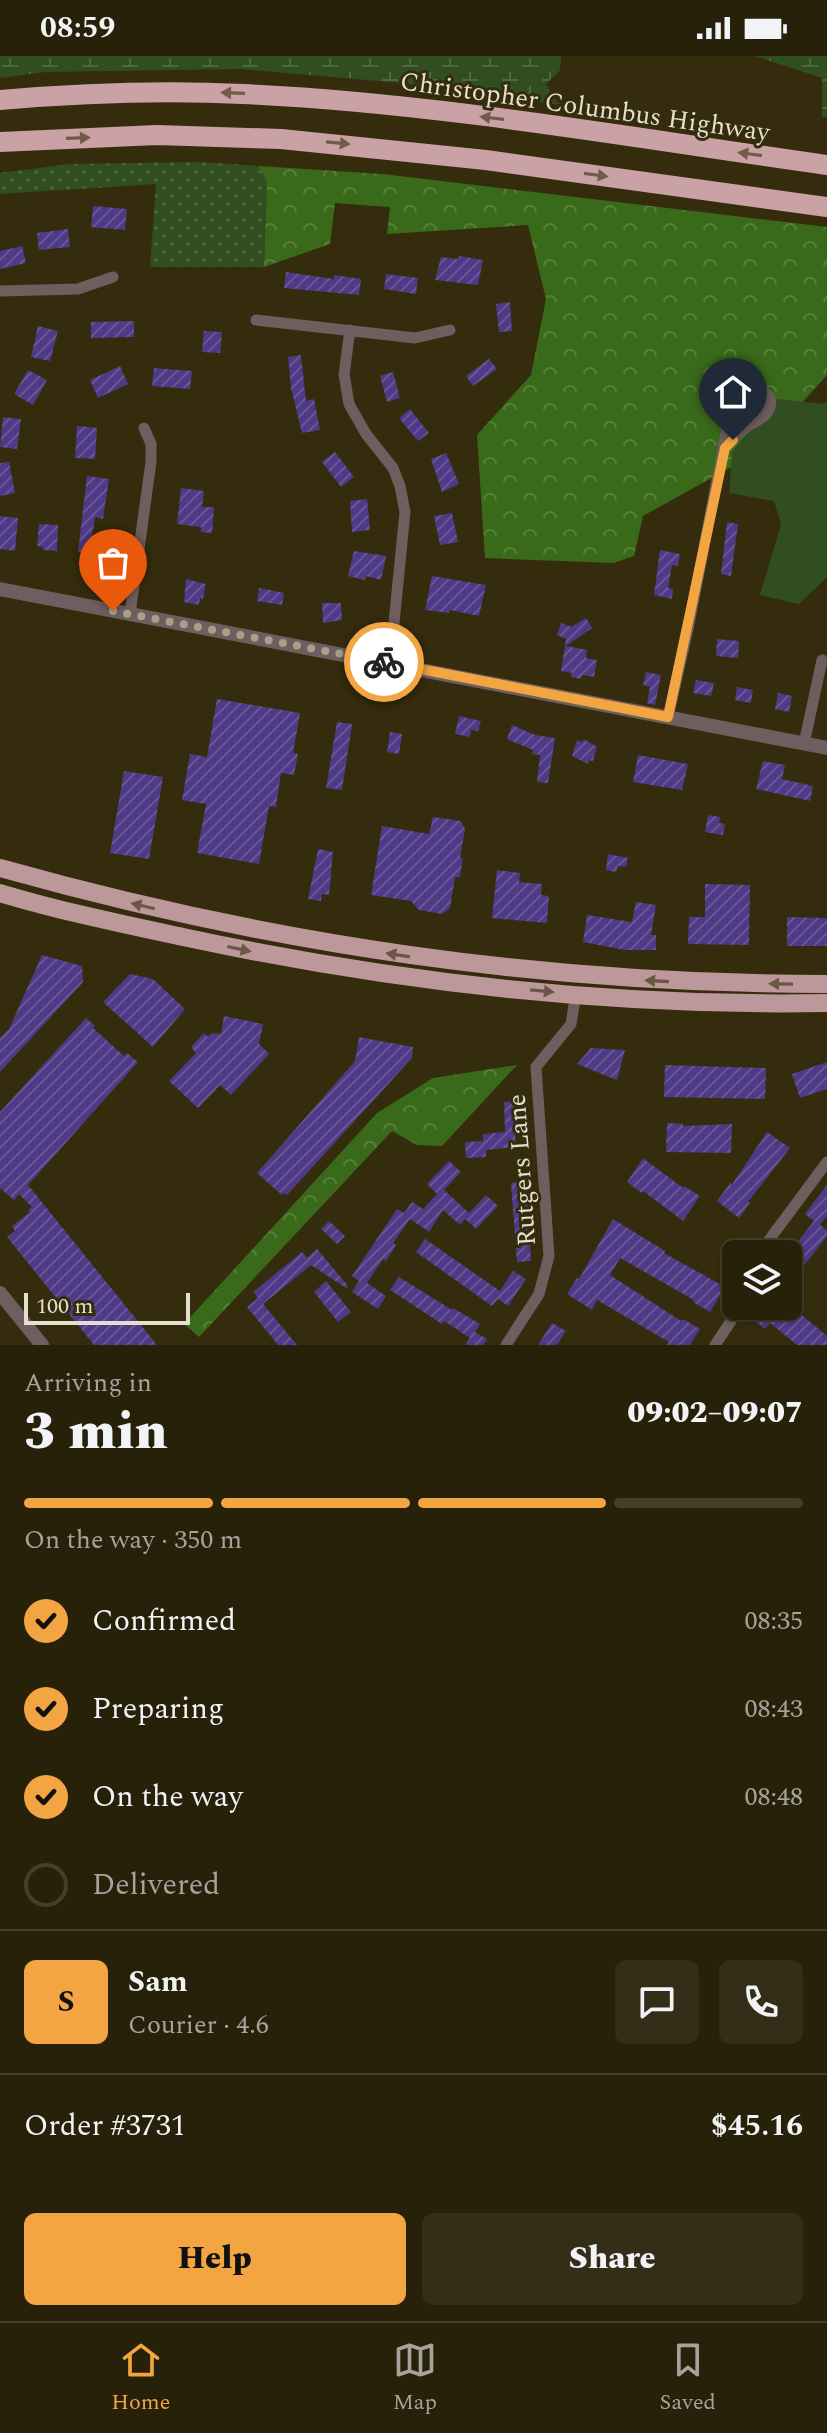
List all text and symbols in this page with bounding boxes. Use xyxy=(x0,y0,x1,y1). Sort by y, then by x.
text: 08:59 xyxy=(40,5,115,51)
street label: Christopher Columbus Highway xyxy=(398,61,774,153)
one-way arrow xyxy=(220,87,245,100)
one-way arrow xyxy=(479,112,504,125)
one-way arrow xyxy=(66,131,91,144)
one-way arrow xyxy=(325,137,350,150)
one-way arrow xyxy=(737,147,762,160)
one-way arrow xyxy=(583,169,608,182)
pin xyxy=(699,358,767,440)
icon: home xyxy=(711,370,755,414)
pin xyxy=(79,529,147,611)
icon: bag xyxy=(91,541,135,585)
courier xyxy=(344,622,424,702)
icon: bike xyxy=(362,640,406,684)
one-way arrow xyxy=(130,899,155,912)
one-way arrow xyxy=(227,943,252,956)
one-way arrow xyxy=(385,948,410,960)
one-way arrow xyxy=(644,974,669,987)
one-way arrow xyxy=(768,978,793,990)
one-way arrow xyxy=(530,984,555,997)
street label: Rutgers Lane xyxy=(497,1093,547,1247)
map controls xyxy=(722,1240,802,1320)
button: layers xyxy=(722,1240,802,1320)
scale bar xyxy=(24,1289,190,1325)
text: 100 m xyxy=(36,1290,93,1323)
text: Arriving in xyxy=(24,1363,152,1403)
text: 09:02–09:07 xyxy=(627,1390,803,1436)
text: 3 min xyxy=(24,1393,168,1472)
text: On the way · 350 m xyxy=(24,1520,242,1560)
text: Confirmed xyxy=(92,1598,236,1644)
icon: check xyxy=(24,1599,68,1643)
text: 08:35 xyxy=(744,1601,803,1641)
text: Preparing xyxy=(92,1686,224,1732)
icon: check xyxy=(24,1687,68,1731)
text: 08:43 xyxy=(744,1689,803,1729)
text: On the way xyxy=(92,1774,243,1820)
icon: check xyxy=(24,1775,68,1819)
text: 08:48 xyxy=(744,1777,803,1817)
text: Delivered xyxy=(92,1862,220,1908)
text: Sam xyxy=(128,1959,188,2005)
button: chat xyxy=(615,1960,699,2044)
button: phone xyxy=(719,1960,803,2044)
text: S xyxy=(57,1979,75,2025)
text: Courier · 4.6 xyxy=(128,2005,269,2045)
text: Order #3731 xyxy=(24,2103,186,2149)
text: $45.16 xyxy=(711,2103,803,2149)
button: Help xyxy=(24,2213,406,2305)
button: Share xyxy=(422,2213,803,2305)
tab: Home xyxy=(111,2338,170,2419)
tab: Map xyxy=(393,2338,437,2419)
tab: Saved xyxy=(659,2338,716,2419)

